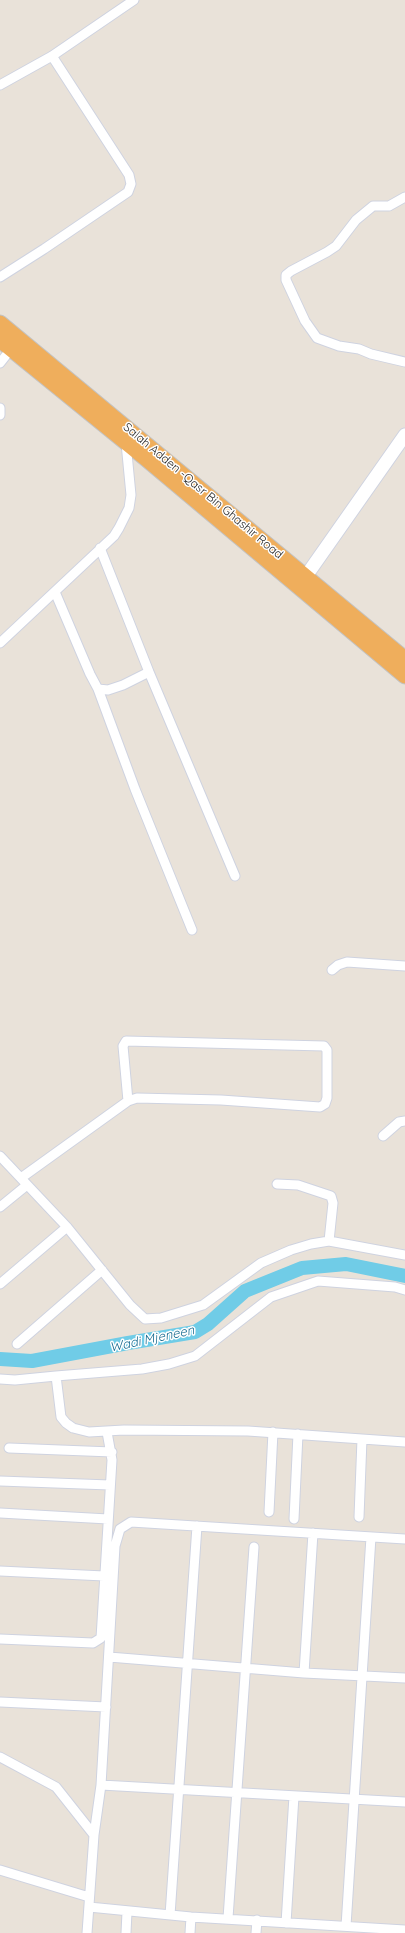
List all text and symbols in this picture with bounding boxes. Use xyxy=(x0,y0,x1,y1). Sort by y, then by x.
street label: Salah Adden -Qasr Bin Ghashir Road xyxy=(120,420,286,562)
water label: Wadi Mjeneen xyxy=(108,1322,196,1356)

